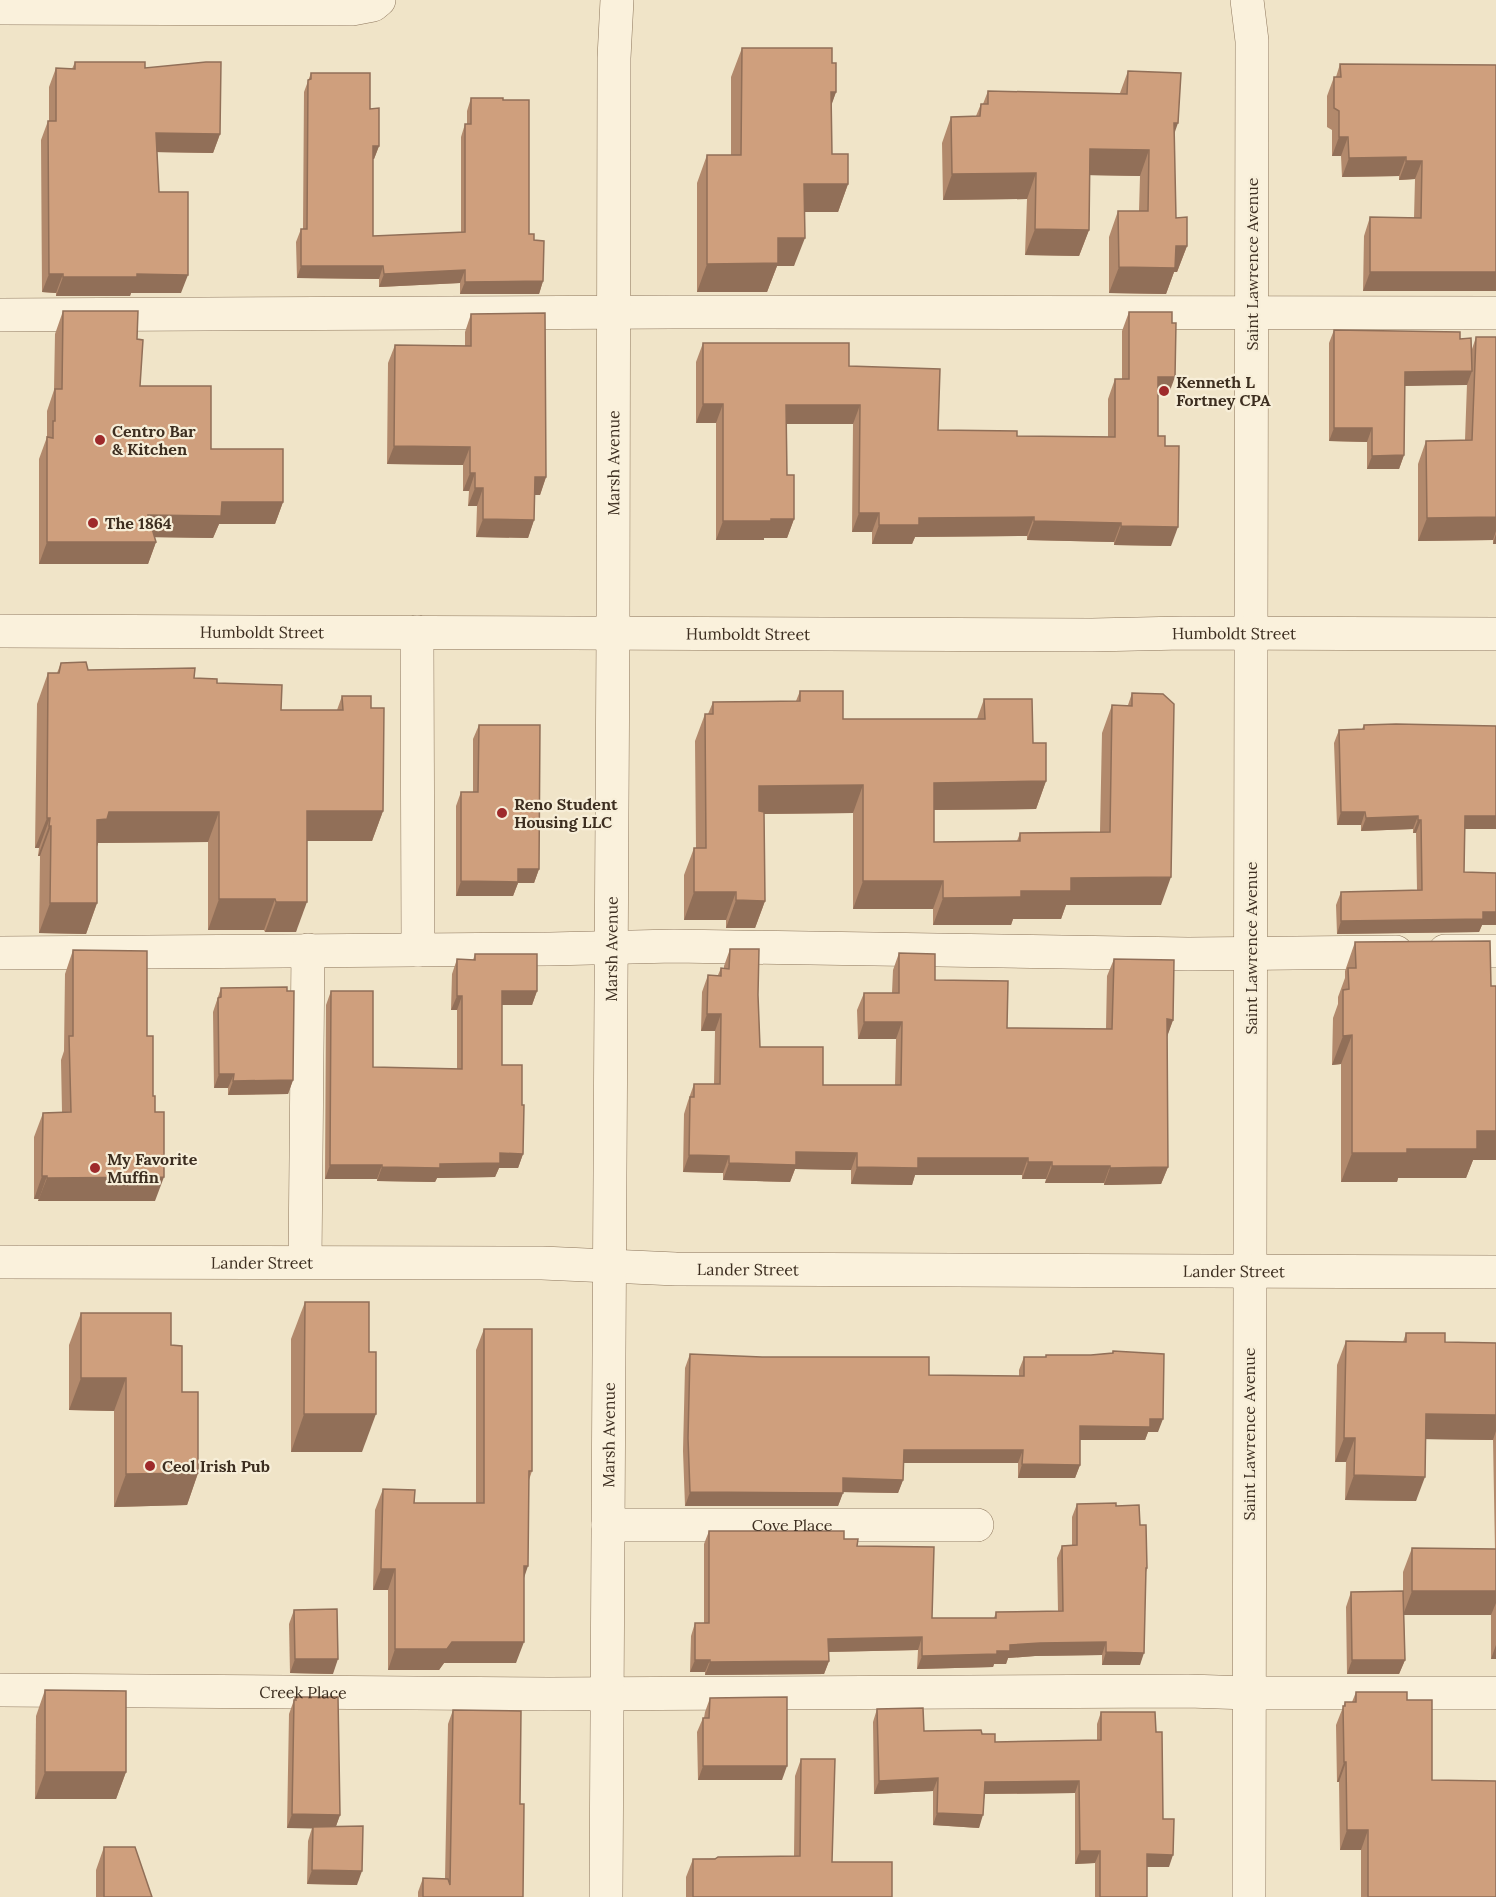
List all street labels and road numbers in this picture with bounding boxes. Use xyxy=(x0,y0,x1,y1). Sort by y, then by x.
street label: Saint Lawrence Avenue xyxy=(1242,177,1262,351)
street label: Marsh Avenue xyxy=(603,410,623,516)
street label: Humboldt Street xyxy=(200,622,325,642)
street label: Humboldt Street xyxy=(1172,623,1297,643)
street label: Humboldt Street xyxy=(686,624,811,644)
street label: Saint Lawrence Avenue xyxy=(1241,861,1261,1035)
street label: Marsh Avenue xyxy=(601,896,622,1002)
street label: Lander Street xyxy=(211,1252,314,1273)
street label: Lander Street xyxy=(697,1259,800,1279)
street label: Lander Street xyxy=(1183,1261,1286,1281)
street label: Saint Lawrence Avenue xyxy=(1239,1347,1259,1521)
street label: Marsh Avenue xyxy=(598,1382,619,1488)
street label: Cove Place xyxy=(752,1515,833,1535)
street label: Creek Place xyxy=(259,1682,347,1703)

